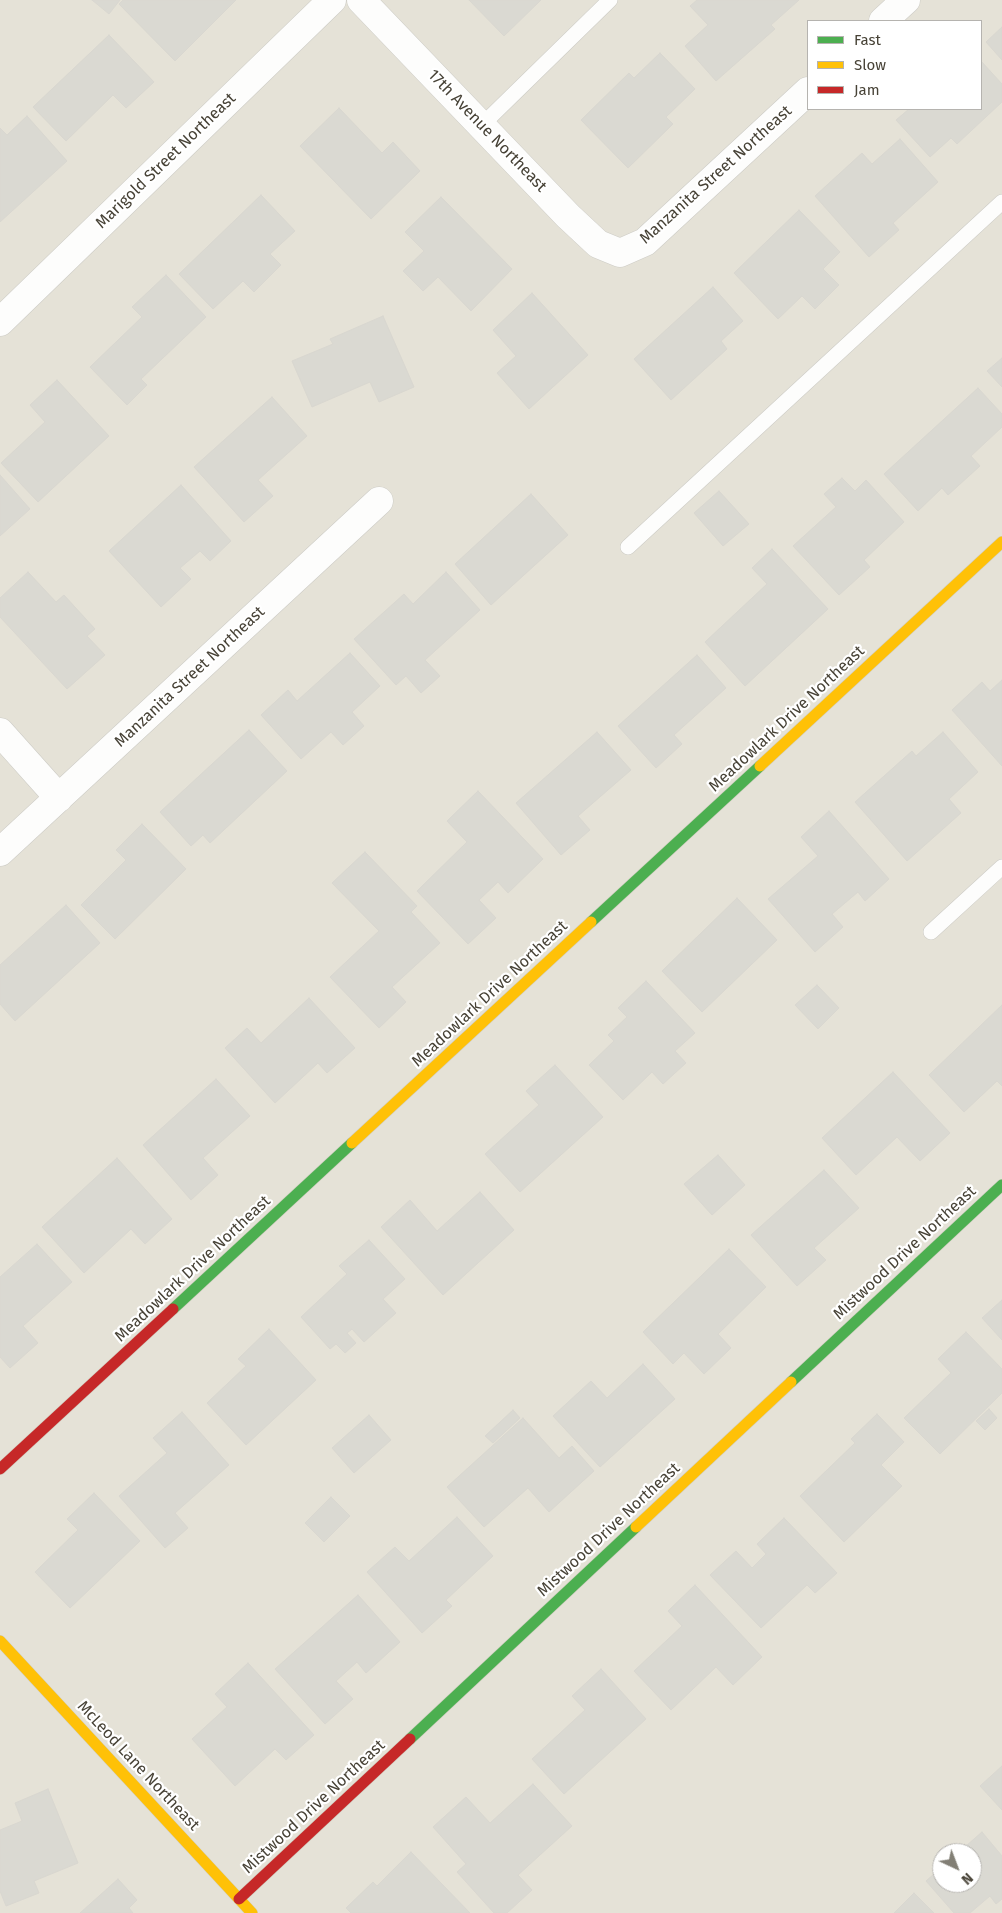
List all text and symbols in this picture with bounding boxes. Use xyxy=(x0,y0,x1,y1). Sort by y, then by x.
legend xyxy=(807,20,982,110)
text: Fast xyxy=(854,31,881,49)
text: Slow xyxy=(854,56,886,74)
street label: 17th Avenue Northeast xyxy=(424,66,550,196)
text: Jam xyxy=(854,81,880,99)
street label: Marigold Street Northeast xyxy=(92,89,240,233)
street label: Manzanita Street Northeast xyxy=(636,102,796,248)
street label: Manzanita Street Northeast xyxy=(111,602,269,752)
street label: Meadowlark Drive Northeast xyxy=(705,642,869,796)
street label: Meadowlark Drive Northeast xyxy=(408,917,572,1071)
street label: Mistwood Drive Northeast xyxy=(830,1182,980,1324)
street label: Meadowlark Drive Northeast xyxy=(111,1192,275,1346)
street label: Mistwood Drive Northeast xyxy=(534,1459,684,1601)
street label: McLeod Lane Northeast xyxy=(73,1697,203,1835)
street label: Mistwood Drive Northeast xyxy=(239,1736,389,1878)
north arrow xyxy=(932,1843,982,1893)
text: N xyxy=(958,1869,976,1888)

